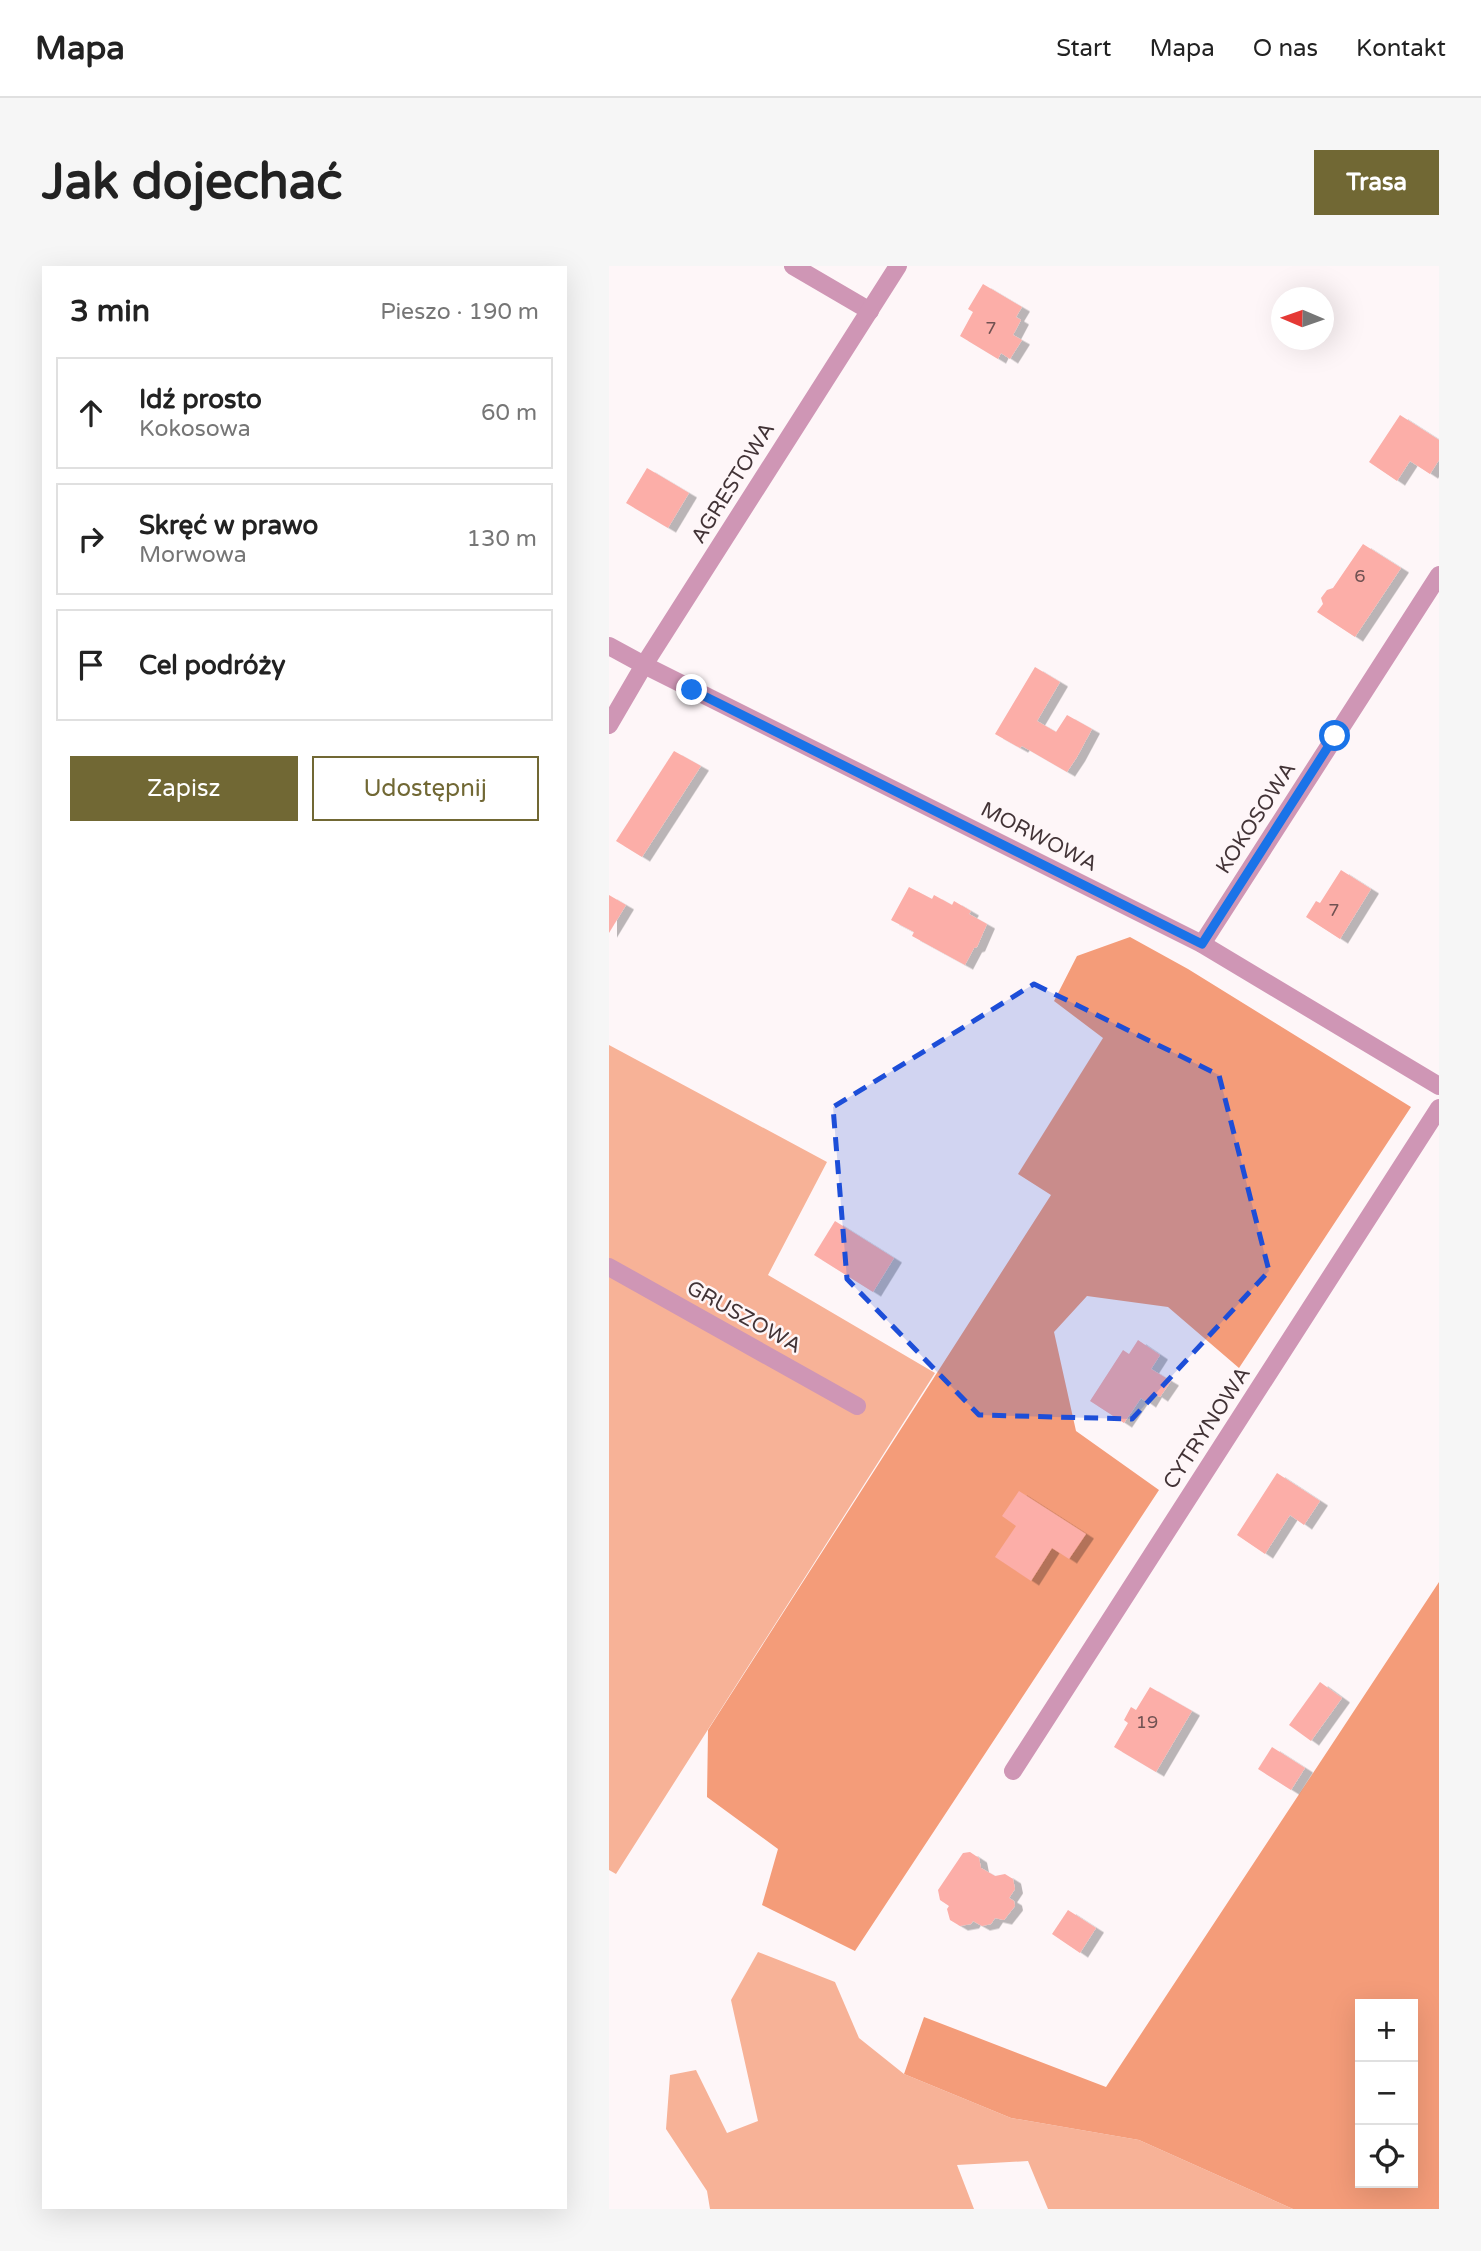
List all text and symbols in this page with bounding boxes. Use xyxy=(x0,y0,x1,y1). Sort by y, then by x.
text: Mapa xyxy=(35,29,125,68)
text: Start xyxy=(1056,34,1111,63)
text: Mapa xyxy=(1149,34,1215,63)
text: O nas xyxy=(1253,34,1318,63)
text: Kontakt xyxy=(1356,34,1446,63)
button: Trasa xyxy=(1314,150,1439,215)
text: Jak dojechać xyxy=(42,153,342,212)
north arrow xyxy=(1271,287,1334,350)
text: 3 min xyxy=(70,293,150,330)
text: Pieszo · 190 m xyxy=(380,298,539,326)
house number: 7 xyxy=(985,317,997,339)
text: Idź prosto xyxy=(139,384,262,415)
icon: ahead xyxy=(72,394,110,432)
text: 60 m xyxy=(481,399,537,427)
text: Kokosowa xyxy=(139,415,251,443)
street label: AGRESTOWA xyxy=(686,418,780,548)
text: Skręć w prawo xyxy=(139,510,318,541)
icon: right xyxy=(72,520,110,558)
text: 130 m xyxy=(467,525,537,553)
text: Morwowa xyxy=(139,541,247,569)
house number: 6 xyxy=(1354,565,1366,587)
icon: arrive xyxy=(72,646,110,684)
text: Cel podróży xyxy=(139,650,286,681)
route end xyxy=(676,674,707,705)
route start xyxy=(1319,720,1350,751)
button: Zapisz xyxy=(70,756,298,821)
button: Udostępnij xyxy=(312,756,539,821)
street label: KOKOSOWA xyxy=(1211,758,1301,878)
street label: MORWOWA xyxy=(977,797,1101,877)
house number: 7 xyxy=(1328,899,1340,921)
street label: GRUSZOWA xyxy=(682,1275,806,1359)
street label: CYTRYNOWA xyxy=(1158,1362,1256,1494)
house number: 19 xyxy=(1136,1711,1158,1733)
map controls xyxy=(1355,1999,1418,2188)
button: + xyxy=(1355,1999,1418,2062)
button: − xyxy=(1355,2062,1418,2125)
button: locate xyxy=(1355,2125,1418,2188)

